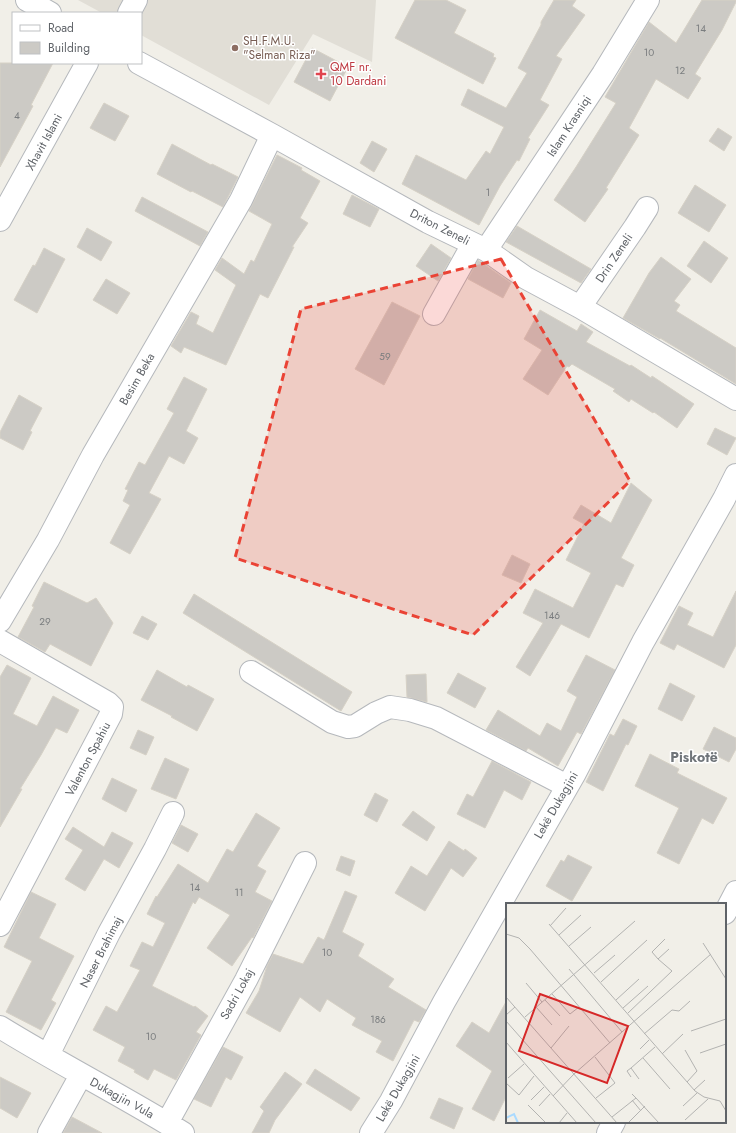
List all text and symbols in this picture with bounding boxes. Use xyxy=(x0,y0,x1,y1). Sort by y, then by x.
legend xyxy=(12,12,142,64)
text: Road xyxy=(48,19,74,37)
house number: 14 xyxy=(696,21,706,36)
place label: SH.F.M.U. "Selman Riza" xyxy=(243,32,315,64)
text: Building xyxy=(48,39,90,57)
marker: SH.F.M.U. "Selman Riza" xyxy=(230,43,240,53)
house number: 10 xyxy=(644,45,654,60)
place label: QMF nr. 10 Dardani xyxy=(330,58,386,90)
house number: 12 xyxy=(675,63,685,78)
marker: QMF nr. 10 Dardani xyxy=(315,68,327,80)
street label: Islam Krasniqi xyxy=(542,92,596,160)
house number: 4 xyxy=(14,108,20,123)
street label: Xhavit Islami xyxy=(21,110,67,174)
house number: 1 xyxy=(486,185,490,200)
street label: Driton Zeneli xyxy=(407,204,473,250)
street label: Drin Zeneli xyxy=(591,230,637,286)
street label: Besim Beka xyxy=(115,349,159,408)
house number: 59 xyxy=(379,349,391,364)
house number: 146 xyxy=(544,608,560,623)
house number: 29 xyxy=(39,614,51,629)
street label: Valenton Spahiu xyxy=(61,719,115,799)
district label: Piskotë xyxy=(670,747,718,767)
street label: Lekë Dukagjini xyxy=(529,768,583,842)
house number: 14 xyxy=(190,880,200,895)
house number: 11 xyxy=(235,885,244,900)
inset map xyxy=(506,903,726,1123)
street label: Naser Brahimaj xyxy=(75,913,127,991)
house number: 10 xyxy=(322,945,332,960)
street label: Sadri Lokaj xyxy=(216,965,258,1023)
house number: 186 xyxy=(370,1012,386,1027)
house number: 10 xyxy=(146,1029,156,1044)
street label: Lekë Dukagjini xyxy=(371,1051,425,1125)
street label: Dukagjin Vula xyxy=(87,1073,158,1123)

